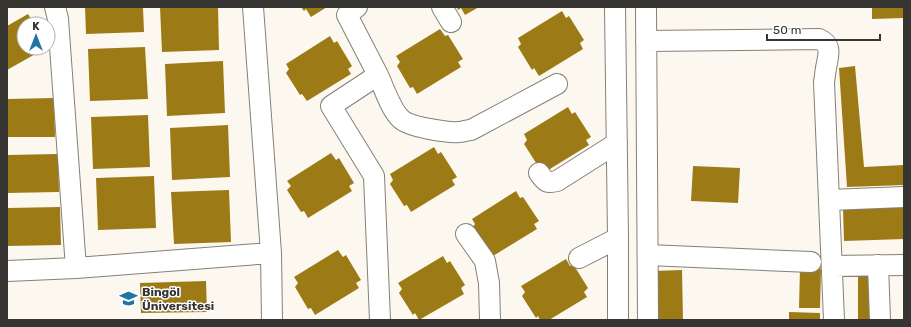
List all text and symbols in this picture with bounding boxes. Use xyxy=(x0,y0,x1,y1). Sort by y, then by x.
north arrow xyxy=(16,16,56,56)
scale bar xyxy=(767,16,880,42)
text: K xyxy=(32,20,40,33)
text: 50 m xyxy=(773,23,801,37)
place label: Bingöl Üniversitesi xyxy=(142,285,214,313)
school or university icon: Bingöl Üniversitesi xyxy=(119,289,139,309)

